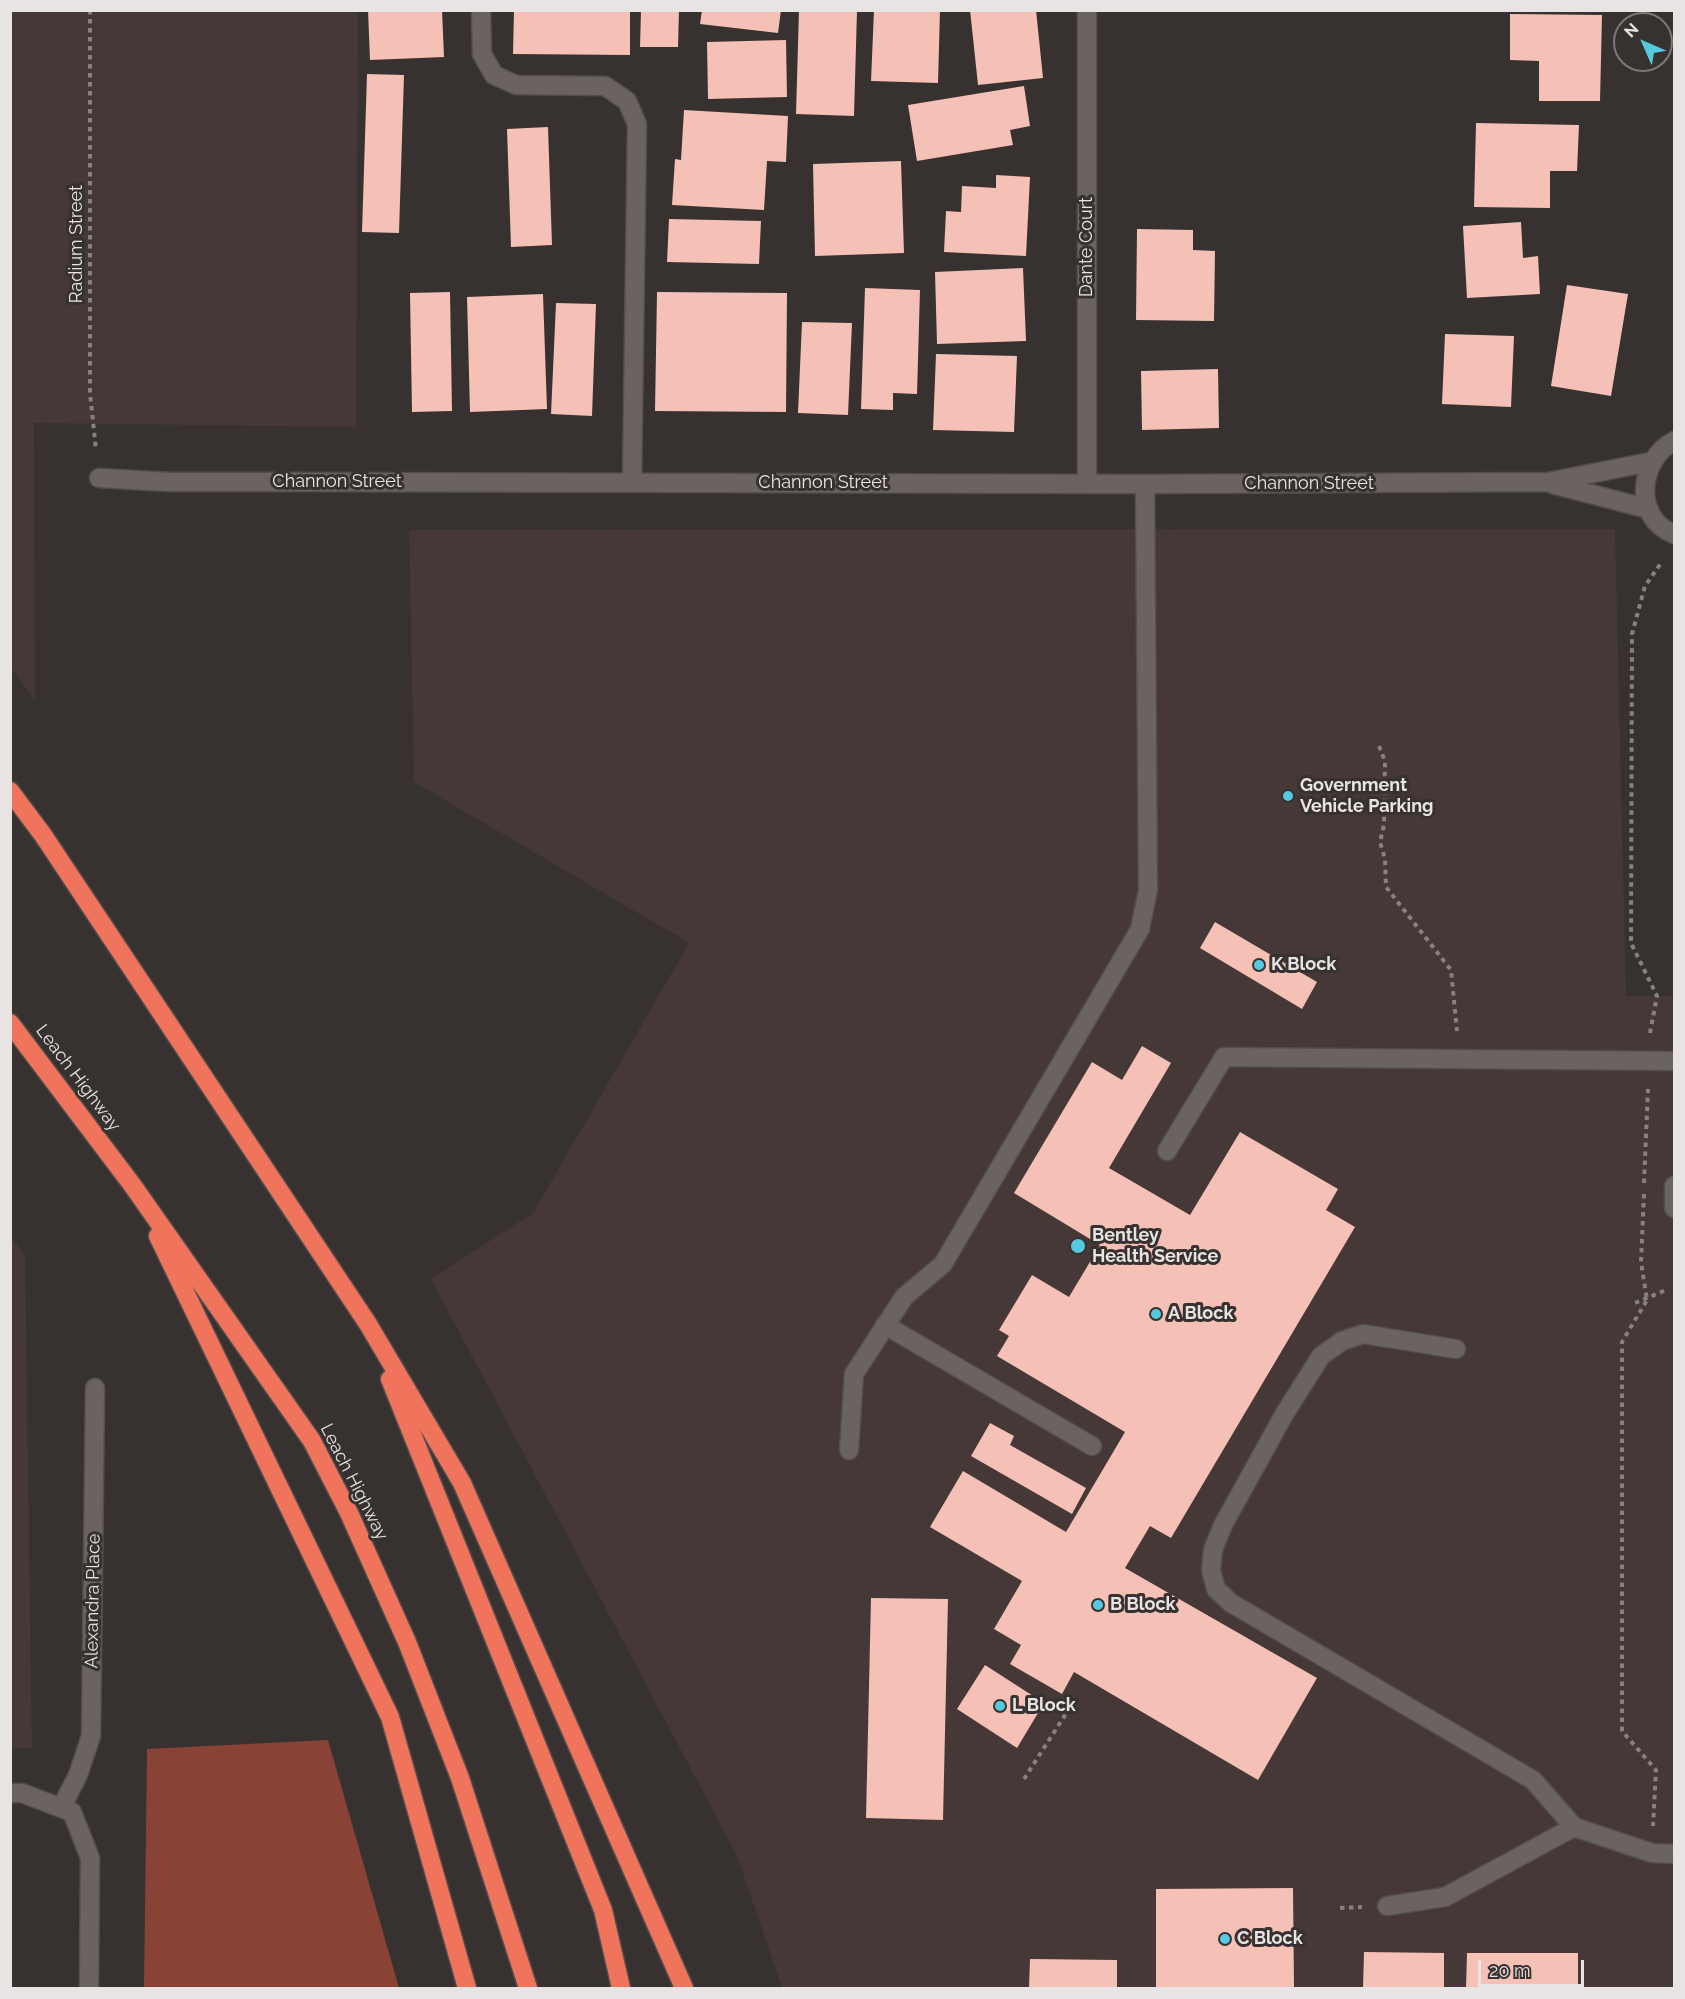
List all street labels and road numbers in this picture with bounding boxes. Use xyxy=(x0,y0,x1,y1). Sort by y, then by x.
street label: Radium Street xyxy=(66,185,88,303)
street label: Dante Court xyxy=(1076,197,1098,297)
street label: Channon Street xyxy=(272,471,402,493)
street label: Channon Street xyxy=(758,472,888,494)
street label: Channon Street xyxy=(1244,473,1374,495)
street label: Leach Highway xyxy=(31,1020,125,1136)
street label: Leach Highway xyxy=(315,1420,393,1544)
street label: Alexandra Place xyxy=(81,1533,105,1669)

